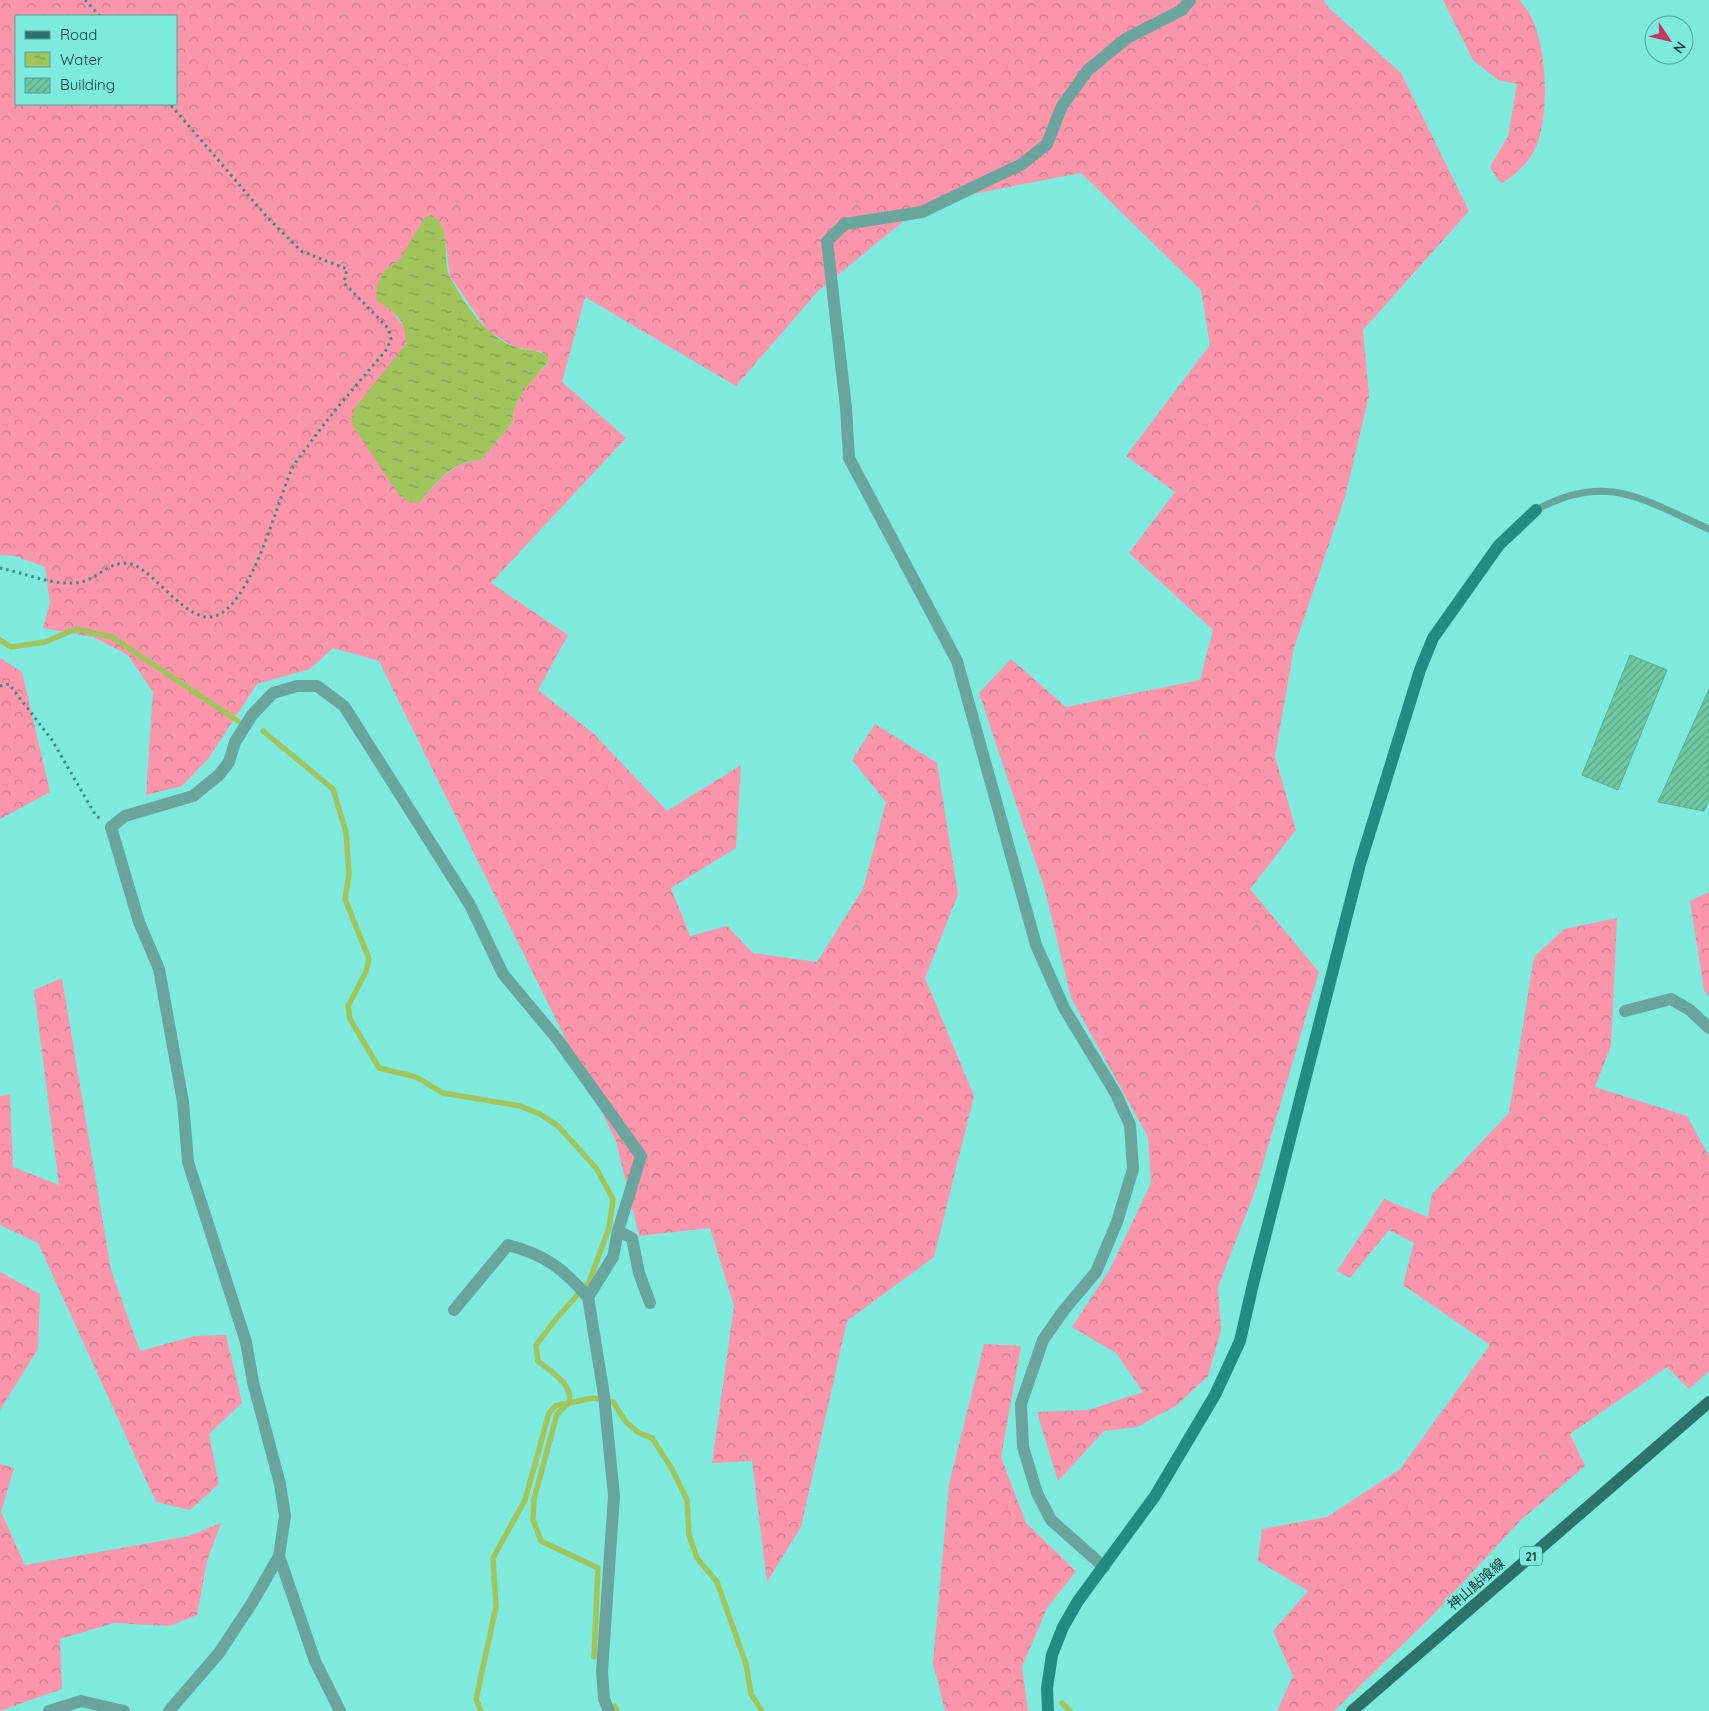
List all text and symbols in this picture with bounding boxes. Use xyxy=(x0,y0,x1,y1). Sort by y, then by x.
legend xyxy=(15,15,178,105)
north arrow xyxy=(1644,15,1694,65)
text: Road xyxy=(60,25,97,44)
text: N xyxy=(1669,38,1690,57)
text: Water xyxy=(60,50,103,69)
text: Building xyxy=(60,75,115,94)
road number: 21 xyxy=(1520,1546,1542,1565)
street label: 神山鮎喰線 xyxy=(1444,1554,1508,1614)

